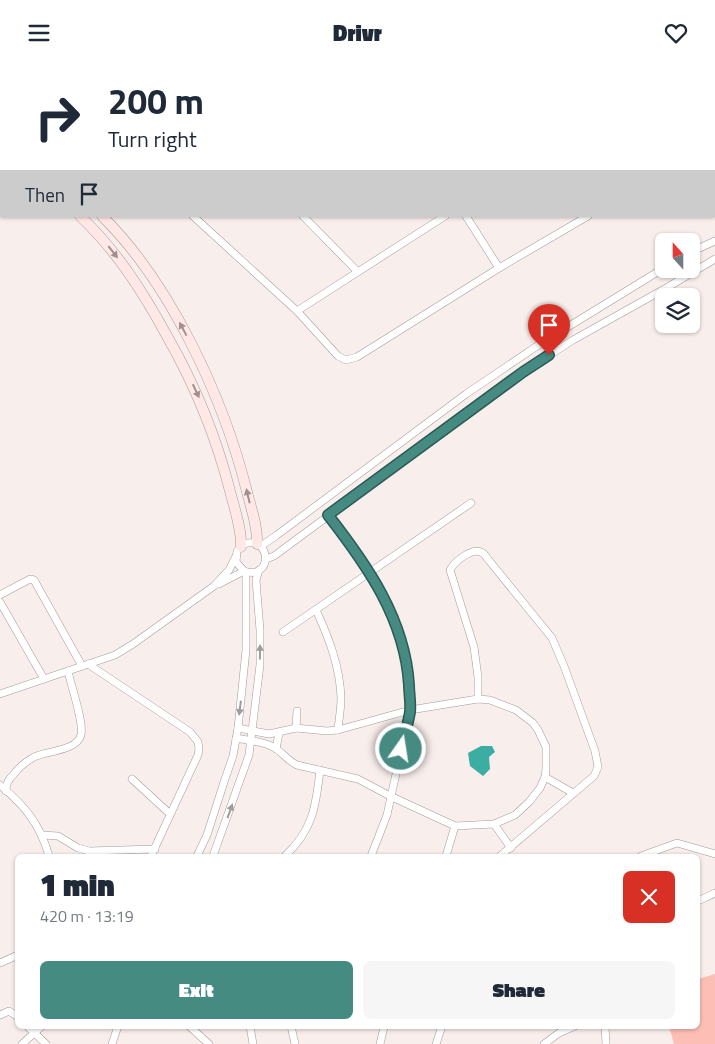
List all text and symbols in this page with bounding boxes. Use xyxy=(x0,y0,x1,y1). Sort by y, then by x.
text: Drivr xyxy=(333,16,382,50)
icon: menu xyxy=(25,19,53,47)
icon: heart xyxy=(662,19,690,47)
text: 200 m xyxy=(108,74,204,128)
icon: right xyxy=(25,85,90,150)
text: Turn right xyxy=(108,122,197,156)
text: Then xyxy=(25,180,65,209)
icon: arrive xyxy=(75,180,103,208)
north arrow xyxy=(655,233,700,277)
map controls xyxy=(655,233,700,333)
one-way arrow xyxy=(108,245,119,258)
button: layers xyxy=(655,288,700,333)
pin xyxy=(528,304,570,355)
icon: arrive xyxy=(535,311,563,339)
one-way arrow xyxy=(178,322,187,336)
one-way arrow xyxy=(192,384,200,398)
one-way arrow xyxy=(244,489,252,504)
one-way arrow xyxy=(256,644,264,660)
one-way arrow xyxy=(236,700,244,716)
position arrow xyxy=(374,722,426,774)
one-way arrow xyxy=(227,803,234,818)
text: 1 min xyxy=(40,862,115,908)
button: close xyxy=(623,871,675,923)
text: 420 m · 13:19 xyxy=(40,904,134,928)
button: Exit xyxy=(40,961,353,1019)
button: Share xyxy=(363,961,675,1019)

